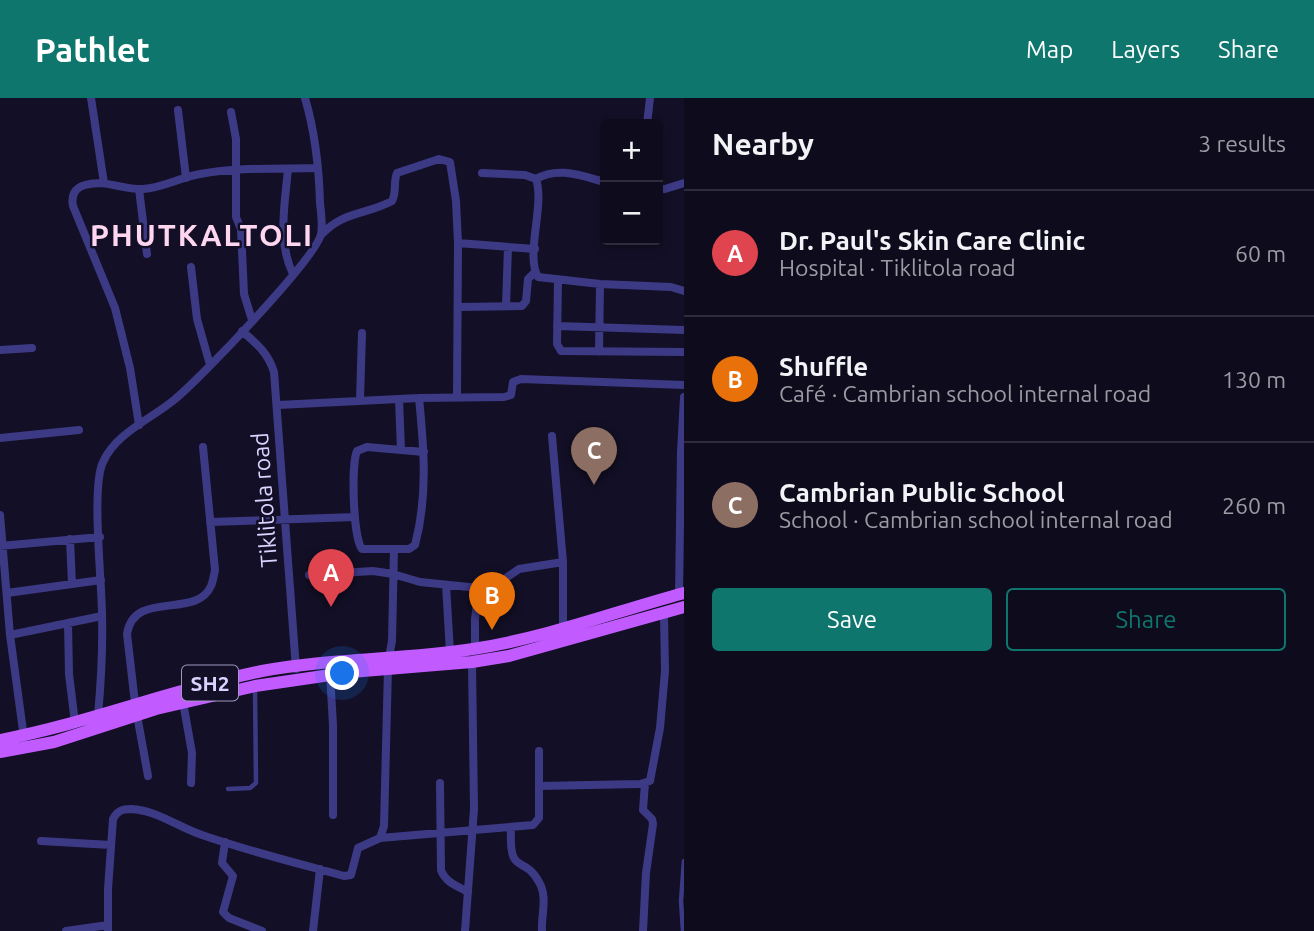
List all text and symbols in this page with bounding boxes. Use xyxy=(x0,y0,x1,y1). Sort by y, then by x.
text: Pathlet xyxy=(35,31,150,68)
text: Map xyxy=(1026,36,1073,63)
text: Layers xyxy=(1111,36,1180,63)
text: Share xyxy=(1218,36,1279,63)
map controls xyxy=(600,119,663,245)
button: + xyxy=(600,119,663,182)
text: Nearby xyxy=(712,127,814,161)
text: 3 results xyxy=(1198,131,1286,156)
button: − xyxy=(600,182,663,245)
district label: PHUTKALTOLI xyxy=(90,218,314,252)
text: Dr. Paul's Skin Care Clinic xyxy=(779,226,1085,255)
text: A xyxy=(727,241,743,266)
text: 60 m xyxy=(1235,241,1286,266)
text: Hospital · Tiklitola road xyxy=(779,255,1016,280)
text: Shuffle xyxy=(779,352,868,381)
text: B xyxy=(727,367,743,392)
text: 130 m xyxy=(1222,367,1286,392)
text: Café · Cambrian school internal road xyxy=(779,381,1151,406)
pin: C xyxy=(571,427,617,485)
street label: Tiklitola road xyxy=(247,432,281,568)
text: Cambrian Public School xyxy=(779,478,1065,507)
text: C xyxy=(728,493,742,518)
text: 260 m xyxy=(1222,493,1286,518)
text: School · Cambrian school internal road xyxy=(779,507,1173,532)
pin: A xyxy=(308,549,354,607)
pin: B xyxy=(469,572,515,630)
button: Save xyxy=(712,588,992,651)
button: Share xyxy=(1006,588,1286,651)
your location xyxy=(325,656,359,690)
road number: SH2 xyxy=(182,666,238,700)

